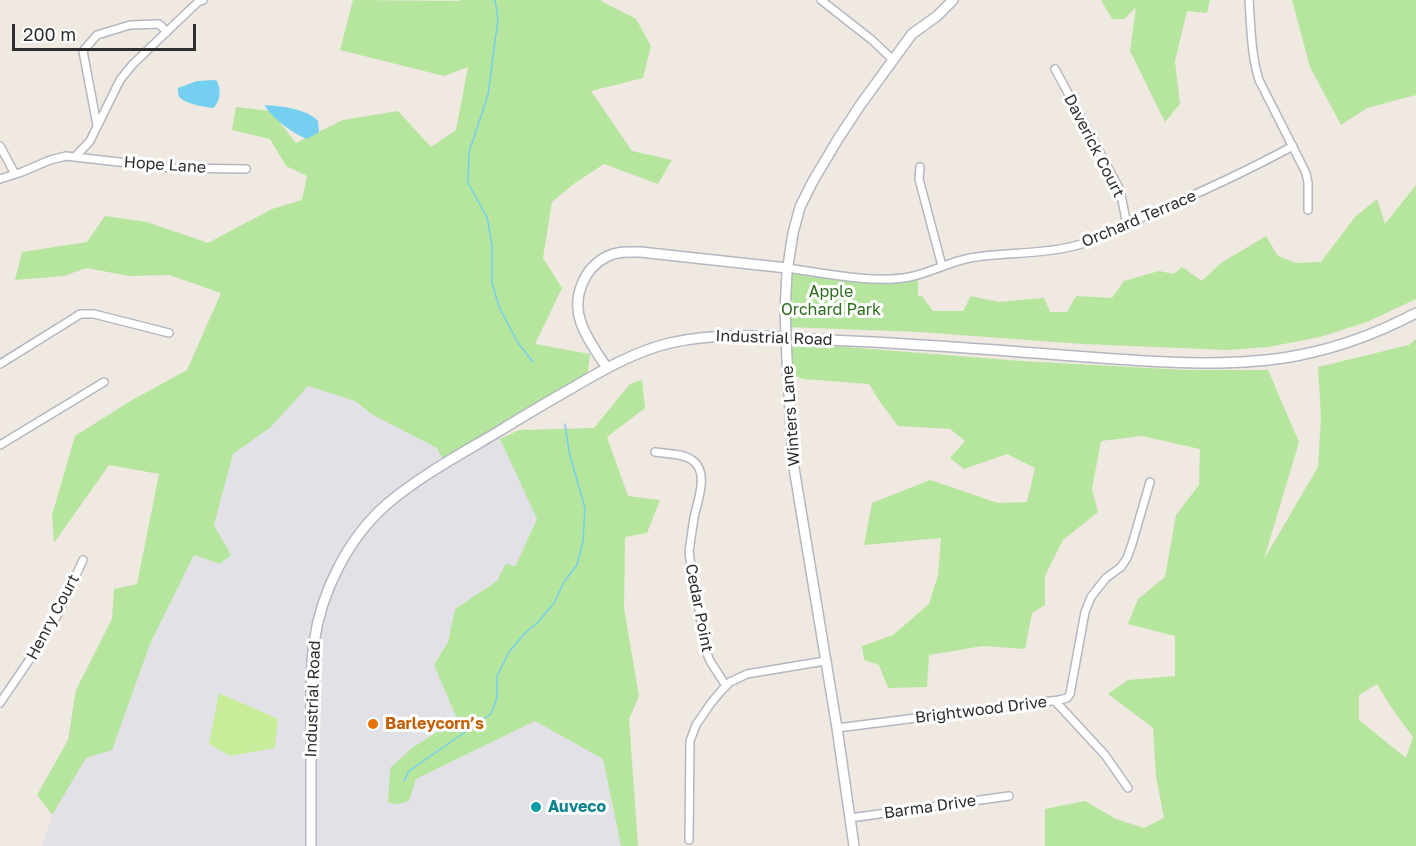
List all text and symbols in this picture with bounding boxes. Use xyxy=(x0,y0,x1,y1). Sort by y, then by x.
scale bar xyxy=(15,12,200,50)
text: 200 m xyxy=(23,23,76,45)
street label: Daverick Court xyxy=(1060,91,1128,201)
street label: Hope Lane xyxy=(123,153,207,177)
street label: Orchard Terrace xyxy=(1079,186,1199,252)
park label: Apple Orchard Park xyxy=(781,282,881,320)
street label: Industrial Road xyxy=(715,326,833,350)
street label: Winters Lane xyxy=(778,365,804,467)
street label: Cedar Point xyxy=(681,562,717,654)
street label: Henry Court xyxy=(22,571,84,663)
street label: Industrial Road xyxy=(301,640,325,758)
street label: Brightwood Drive xyxy=(914,692,1048,728)
place label: Barleycorn’s xyxy=(385,714,484,734)
marker: Barleycorn’s xyxy=(366,717,380,731)
street label: Barma Drive xyxy=(883,791,977,823)
place label: Auveco xyxy=(548,797,606,817)
marker: Auveco xyxy=(529,800,543,814)

